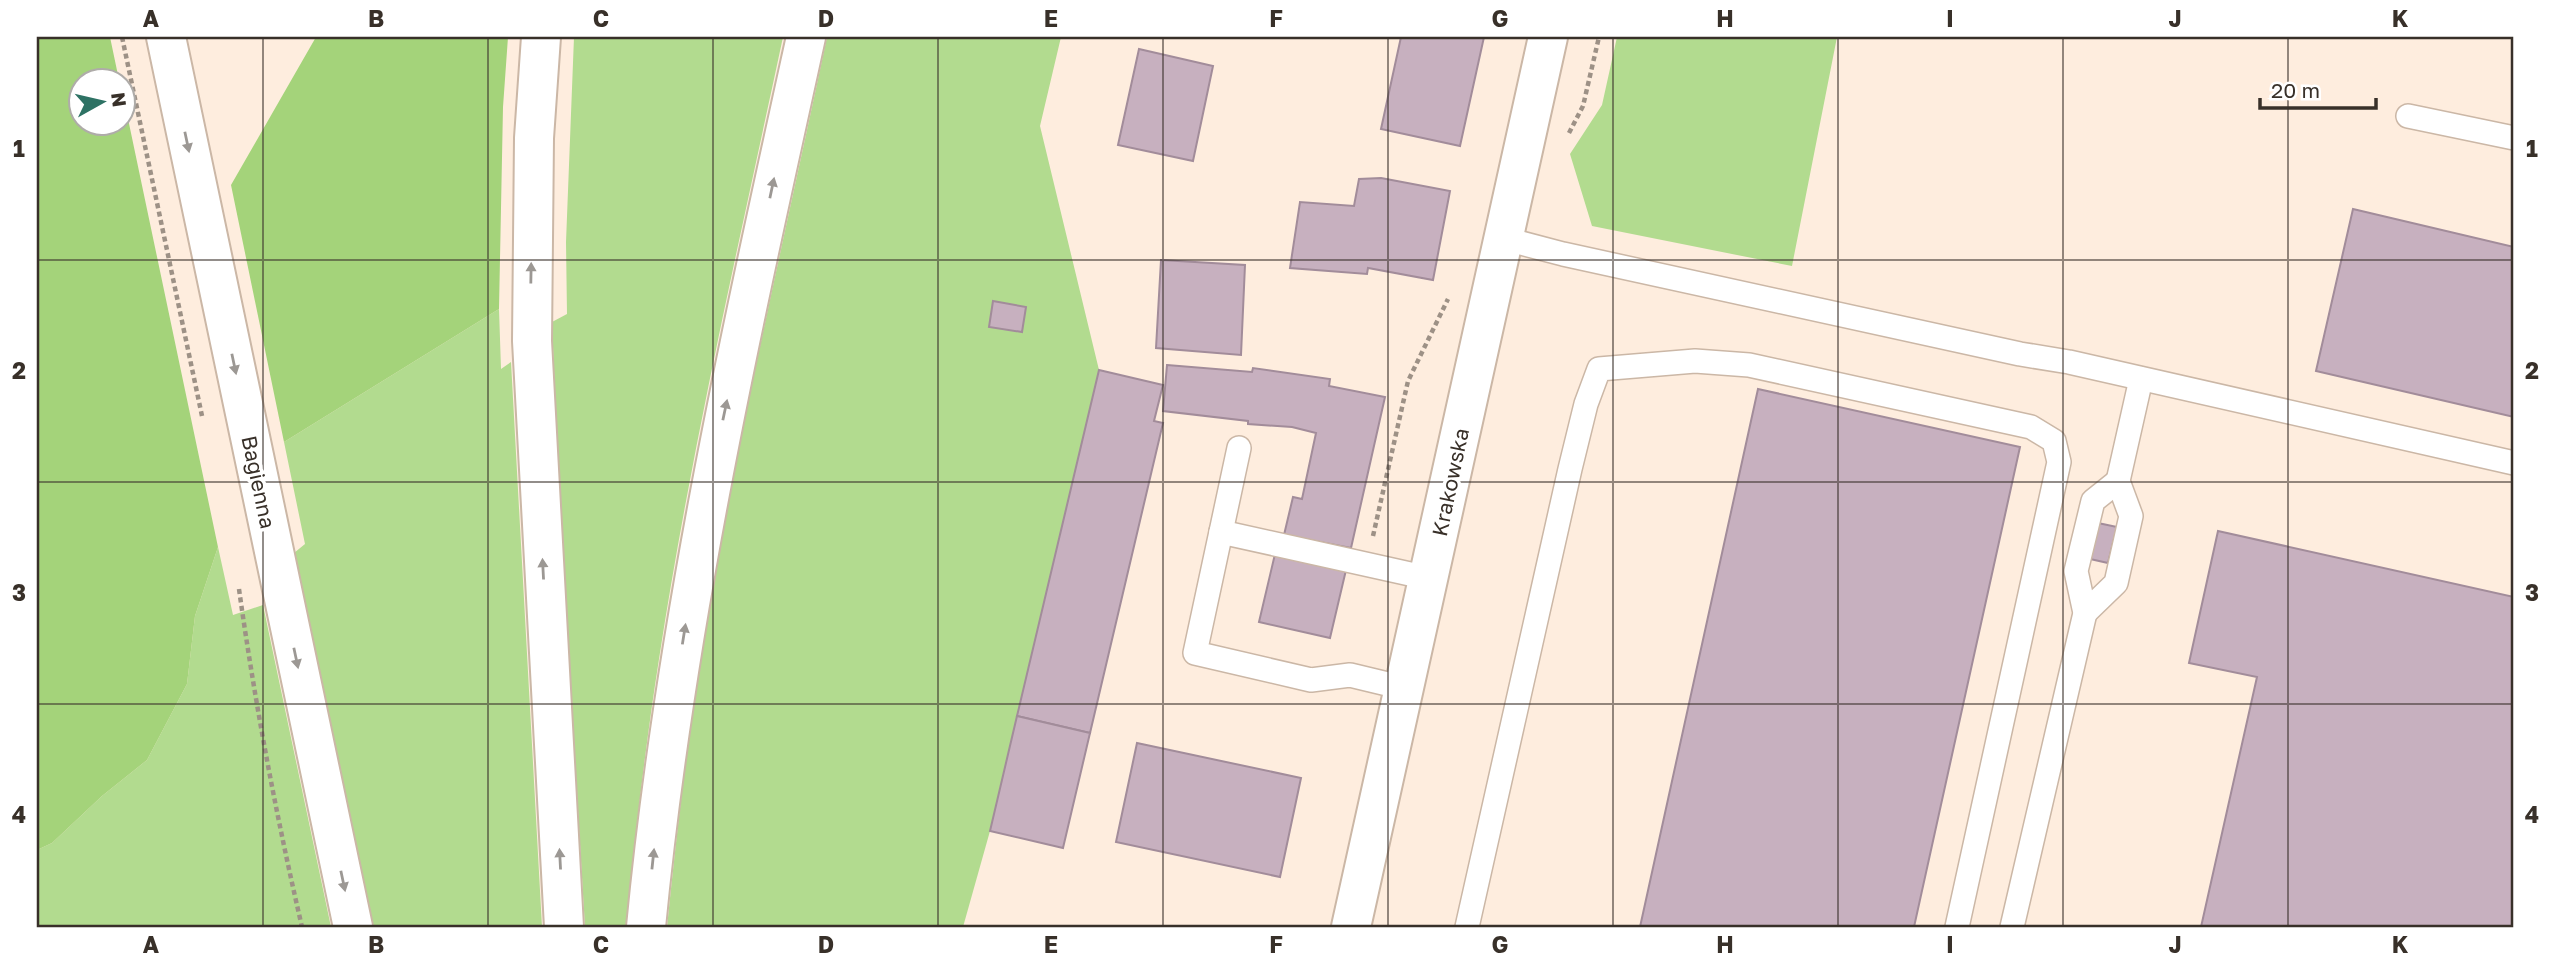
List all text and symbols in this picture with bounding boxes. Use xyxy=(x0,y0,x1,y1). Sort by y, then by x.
text: A xyxy=(143,4,160,32)
text: B xyxy=(368,4,384,32)
text: C xyxy=(593,4,609,32)
text: D xyxy=(818,4,834,32)
text: E xyxy=(1044,4,1058,32)
text: F xyxy=(1269,4,1283,32)
text: G xyxy=(1492,4,1508,32)
text: H xyxy=(1716,4,1734,32)
text: I xyxy=(1946,4,1954,32)
text: J xyxy=(2168,4,2182,32)
text: K xyxy=(2392,4,2409,32)
north arrow xyxy=(66,66,136,136)
scale bar xyxy=(2260,66,2376,110)
text: 20 m xyxy=(2271,77,2320,103)
text: N xyxy=(107,91,132,108)
one-way arrow xyxy=(182,131,193,153)
text: 1 xyxy=(13,134,25,162)
text: 1 xyxy=(2526,134,2538,162)
one-way arrow xyxy=(767,177,778,199)
one-way arrow xyxy=(525,262,537,284)
one-way arrow xyxy=(229,353,240,375)
text: 2 xyxy=(12,356,26,384)
text: 2 xyxy=(2525,356,2539,384)
one-way arrow xyxy=(719,399,730,421)
street label: Krakowska xyxy=(1426,426,1474,538)
street label: Bagienna xyxy=(236,433,282,531)
one-way arrow xyxy=(538,558,549,580)
text: 3 xyxy=(12,578,26,606)
text: 3 xyxy=(2525,578,2539,606)
one-way arrow xyxy=(679,623,690,645)
one-way arrow xyxy=(291,647,302,669)
text: 4 xyxy=(12,800,26,828)
text: 4 xyxy=(2525,800,2539,828)
one-way arrow xyxy=(554,848,565,870)
one-way arrow xyxy=(648,848,659,870)
one-way arrow xyxy=(337,870,348,892)
text: A xyxy=(143,930,160,958)
text: B xyxy=(368,930,384,958)
text: C xyxy=(593,930,609,958)
text: D xyxy=(818,930,834,958)
text: E xyxy=(1044,930,1058,958)
text: F xyxy=(1269,930,1283,958)
text: G xyxy=(1492,930,1508,958)
text: H xyxy=(1716,930,1734,958)
text: I xyxy=(1946,930,1954,958)
text: J xyxy=(2168,930,2182,958)
text: K xyxy=(2392,930,2409,958)

